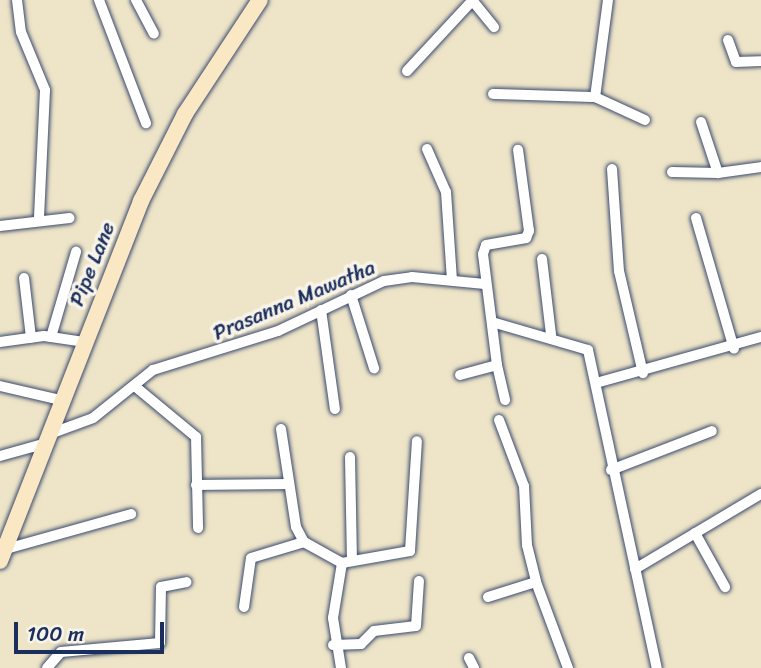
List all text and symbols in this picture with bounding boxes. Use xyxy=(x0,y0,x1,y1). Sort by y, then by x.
street label: Pipe Lane xyxy=(64,218,120,310)
street label: Prasanna Mawatha xyxy=(209,254,379,346)
scale bar xyxy=(18,608,168,652)
text: 100 m xyxy=(27,615,84,653)

